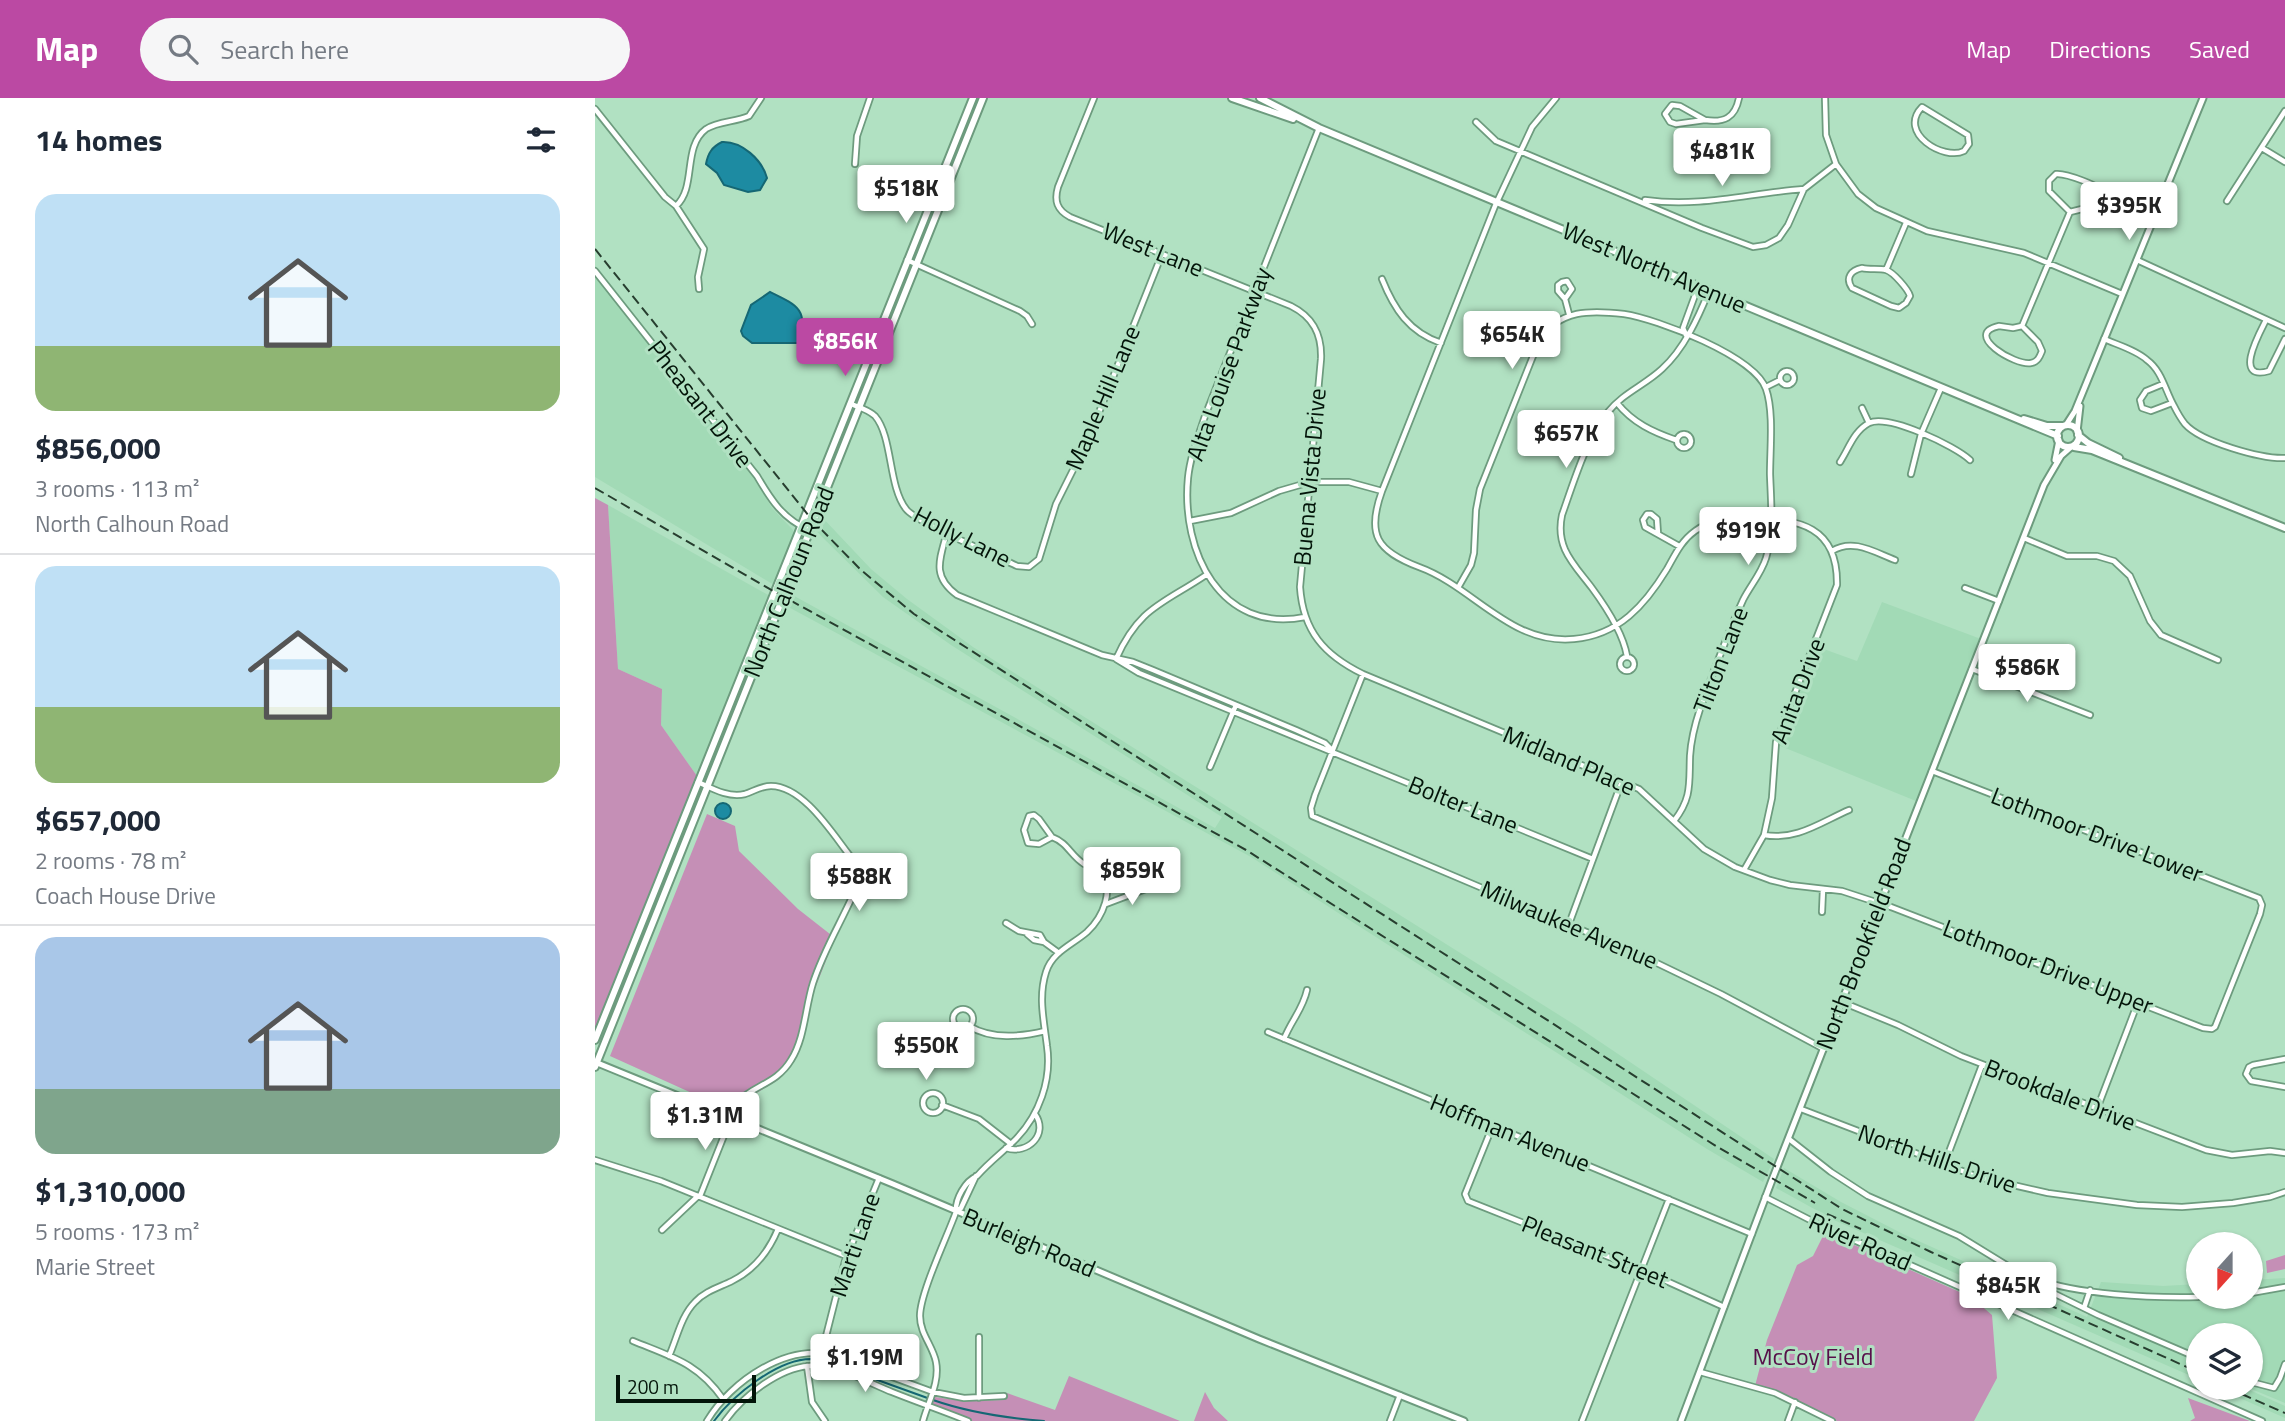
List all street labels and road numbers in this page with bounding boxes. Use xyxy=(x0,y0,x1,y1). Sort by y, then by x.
street label: West Lane xyxy=(1097,212,1209,286)
street label: West North Avenue xyxy=(1557,212,1752,322)
street label: Alta Louise Parkway xyxy=(1176,261,1280,466)
street label: Maple Hill Lane xyxy=(1055,320,1149,476)
street label: Pheasant Drive xyxy=(639,332,762,475)
street label: Buena Vista Drive xyxy=(1283,386,1335,567)
street label: North Calhoun Road xyxy=(733,481,843,682)
street label: Holly Lane xyxy=(907,496,1018,576)
street label: Tilton Lane xyxy=(1683,601,1757,718)
street label: Anita Drive xyxy=(1760,633,1834,749)
street label: Midland Place xyxy=(1498,716,1641,804)
street label: Bolter Lane xyxy=(1403,766,1524,842)
street label: Lothmoor Drive Lower xyxy=(1986,777,2209,891)
street label: North Brookfield Road xyxy=(1806,833,1920,1055)
street label: Milwaukee Avenue xyxy=(1475,870,1664,978)
street label: Lothmoor Drive Upper xyxy=(1938,909,2159,1023)
street label: Brookdale Drive xyxy=(1979,1049,2141,1139)
street label: Hoffman Avenue xyxy=(1425,1084,1596,1181)
street label: North Hills Drive xyxy=(1853,1114,2021,1202)
street label: Marti Lane xyxy=(819,1188,889,1302)
street label: Burleigh Road xyxy=(957,1198,1101,1286)
street label: River Road xyxy=(1803,1202,1918,1280)
street label: Pleasant Street xyxy=(1517,1205,1675,1297)

